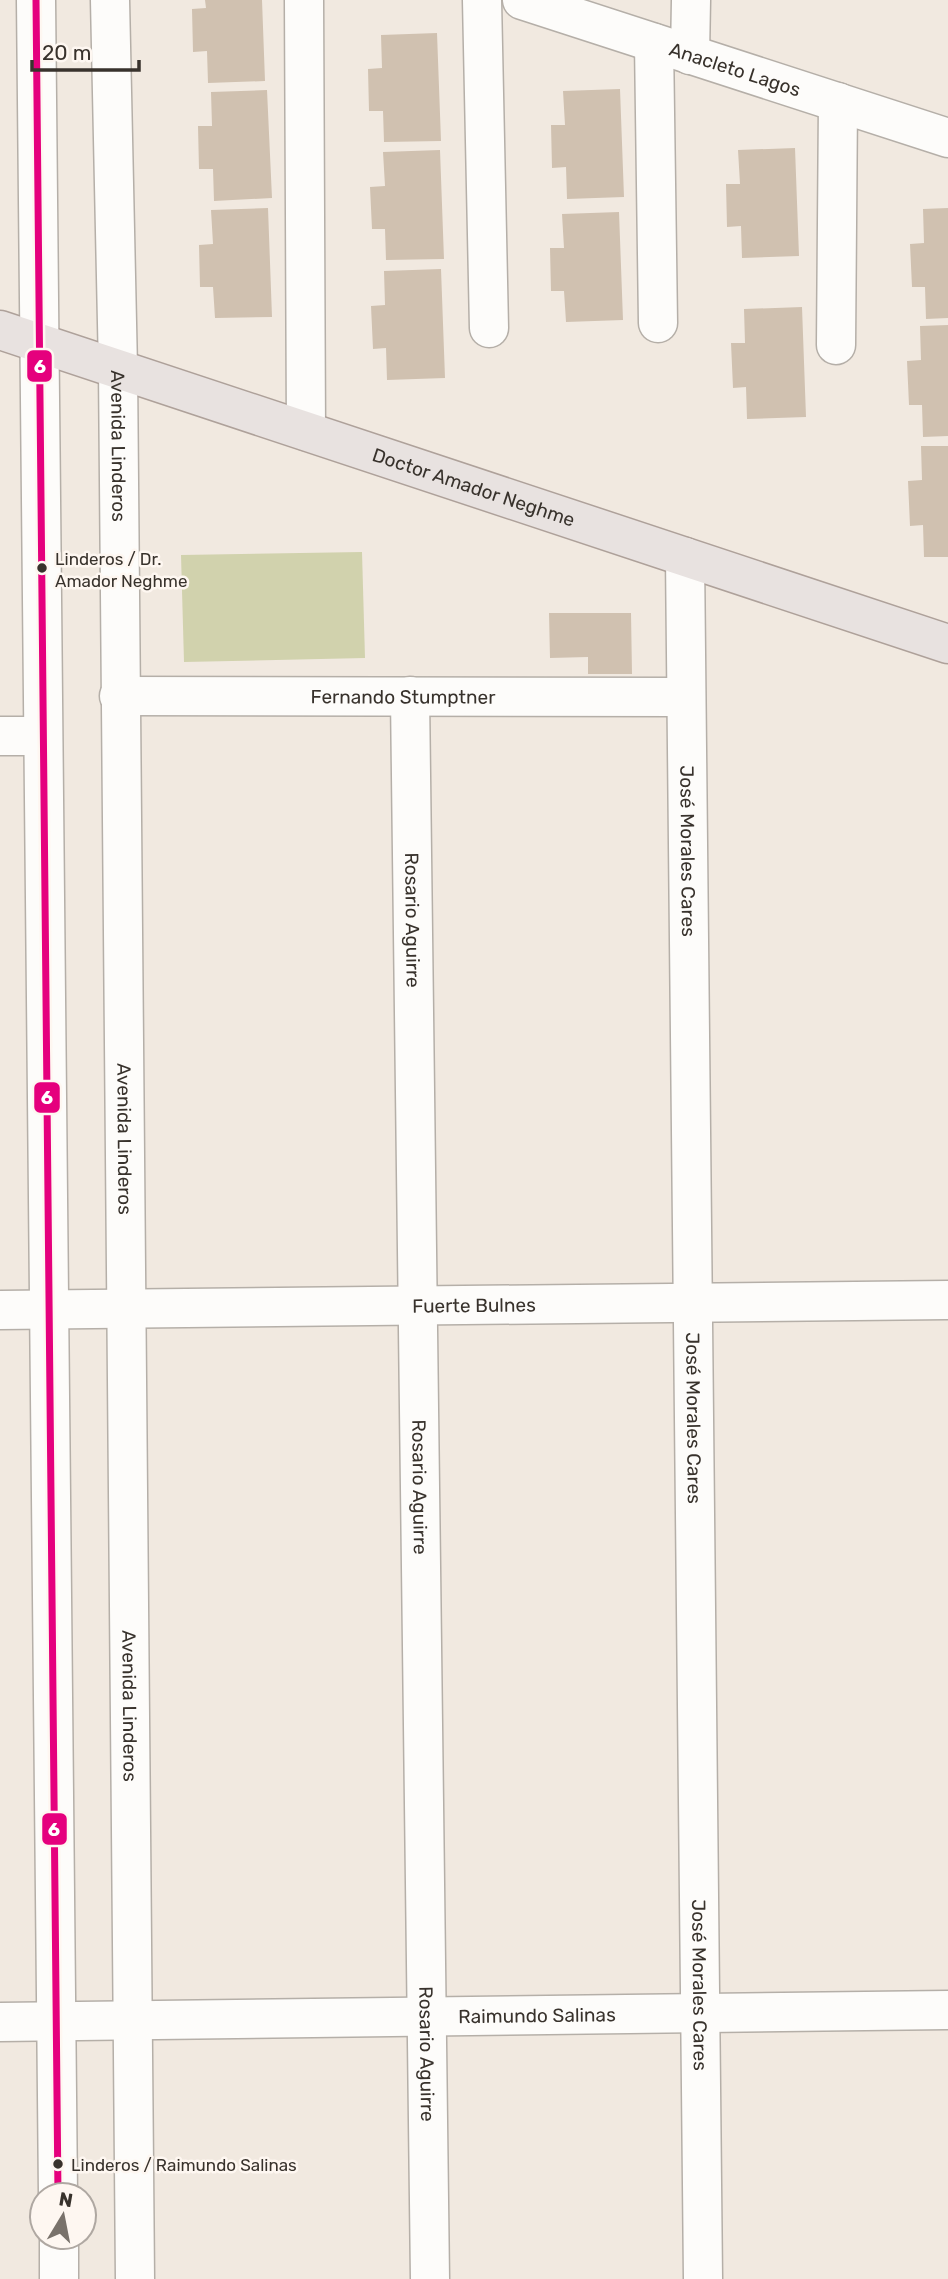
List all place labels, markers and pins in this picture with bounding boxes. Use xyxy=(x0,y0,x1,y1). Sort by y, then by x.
place label: Linderos / Dr. Amador Neghme xyxy=(55,549,187,591)
marker: Linderos / Dr. Amador Neghme xyxy=(35,561,49,575)
place label: Linderos / Raimundo Salinas xyxy=(71,2155,297,2175)
marker: Linderos / Raimundo Salinas xyxy=(51,2157,65,2171)

